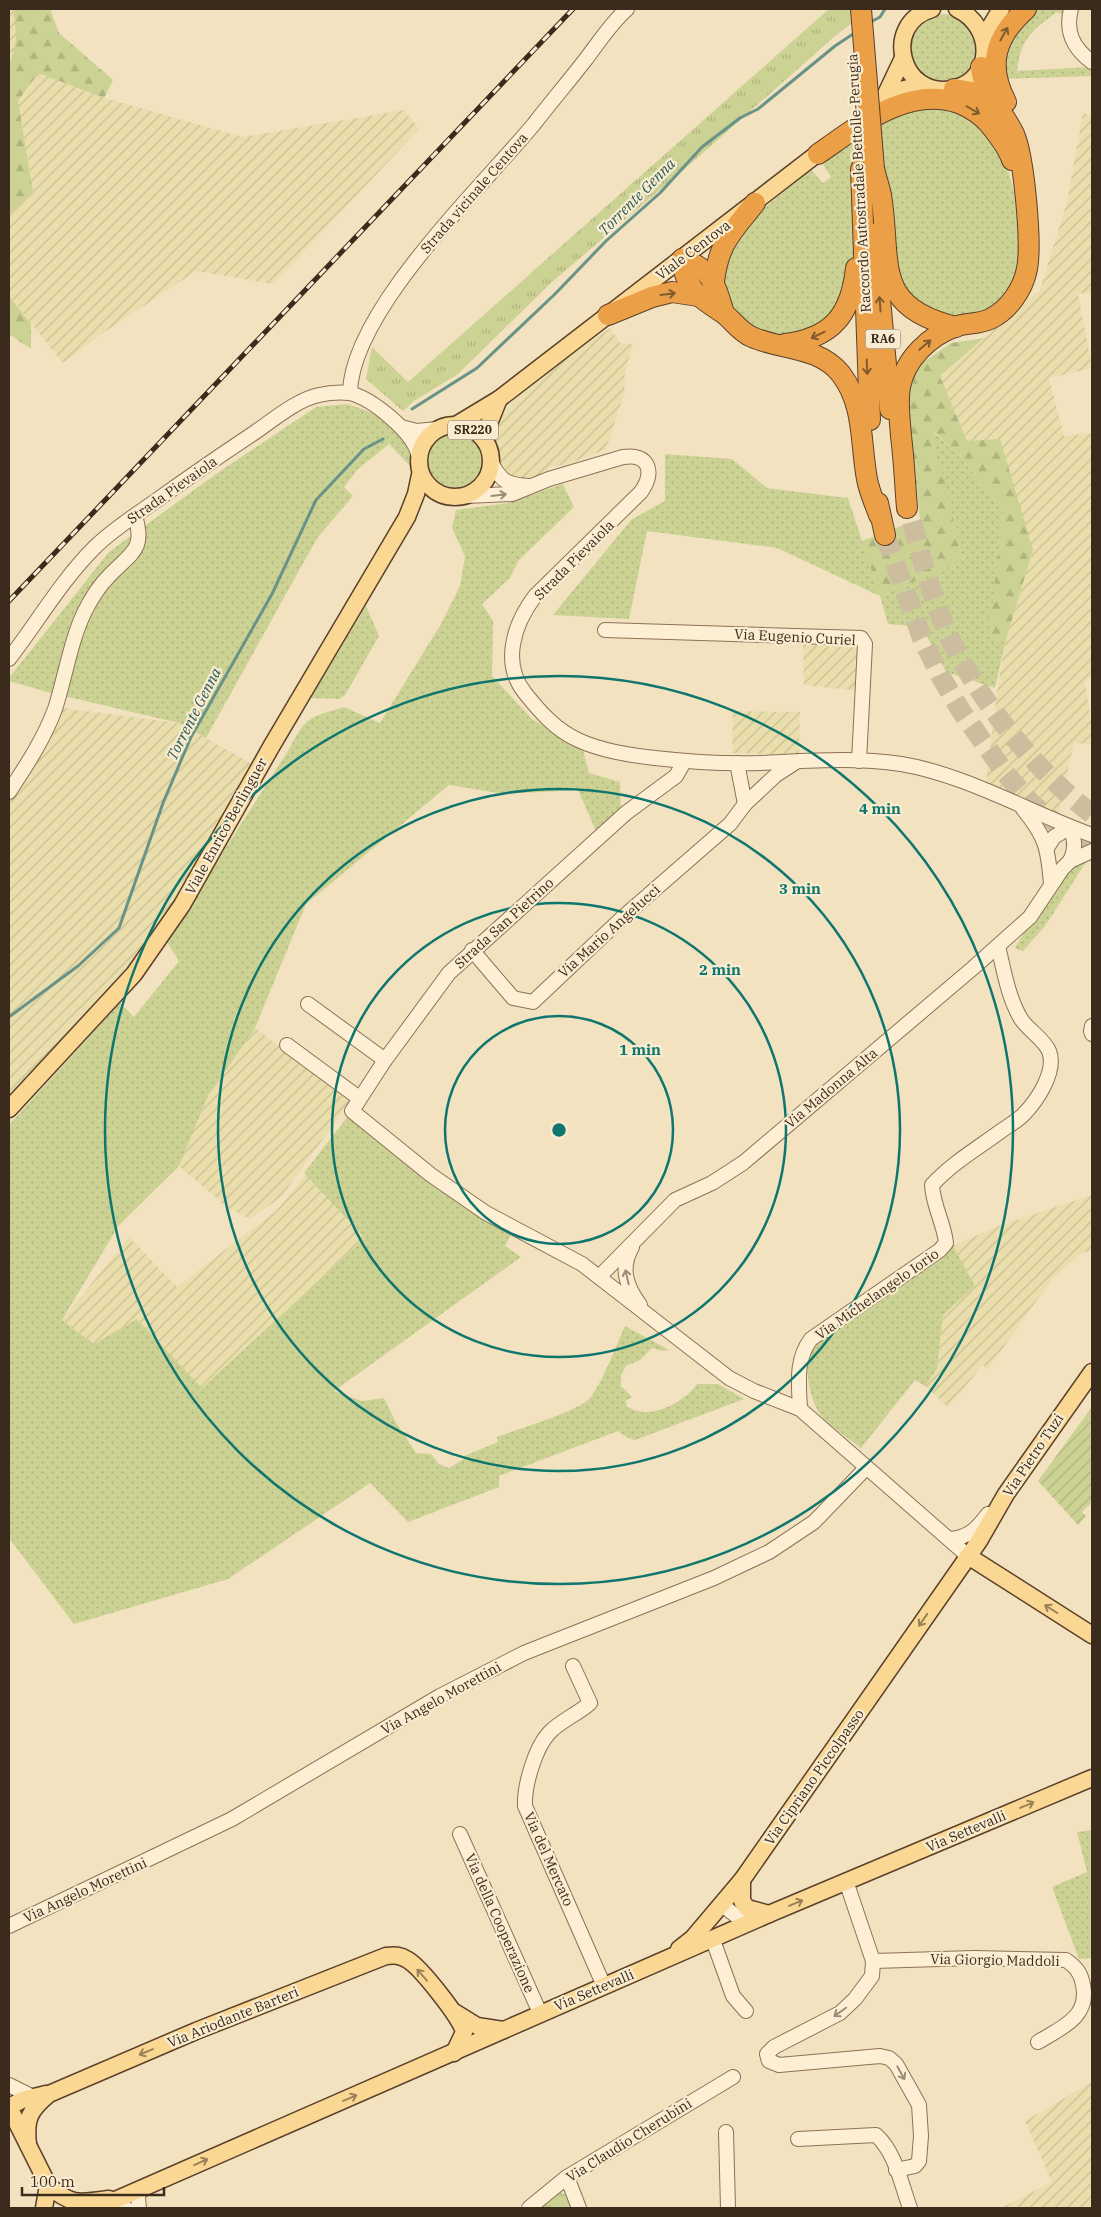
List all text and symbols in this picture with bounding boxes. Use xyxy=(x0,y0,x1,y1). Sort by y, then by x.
one-way arrow xyxy=(1000,27,1010,41)
street label: Raccordo Autostradale Bettolle-Perugia xyxy=(843,53,875,313)
one-way arrow xyxy=(965,105,980,115)
street label: Strada vicinale Centova xyxy=(417,129,532,257)
water label: Torrente Genna xyxy=(594,153,680,239)
street label: Viale Centova xyxy=(652,216,734,284)
one-way arrow xyxy=(660,288,676,298)
one-way arrow xyxy=(875,296,885,312)
road number: RA6 xyxy=(866,329,900,348)
one-way arrow xyxy=(811,331,826,340)
one-way arrow xyxy=(918,340,931,351)
one-way arrow xyxy=(862,358,872,375)
road number: SR220 xyxy=(448,420,498,440)
street label: Strada Pievaiola xyxy=(123,452,221,528)
one-way arrow xyxy=(491,490,507,500)
street label: Strada Pievaiola xyxy=(530,516,618,604)
street label: Via Eugenio Curiel xyxy=(734,625,856,649)
water label: Torrente Genna xyxy=(162,664,225,763)
street label: Viale Enrico Berlinguer xyxy=(181,754,271,897)
text: 4 min xyxy=(859,799,901,818)
street label: Strada San Pietrino xyxy=(451,874,557,972)
text: 3 min xyxy=(779,879,821,898)
street label: Via Mario Angelucci xyxy=(554,880,664,982)
text: 2 min xyxy=(699,960,741,979)
text: 1 min xyxy=(619,1040,661,1059)
street label: Via Madonna Alta xyxy=(781,1044,881,1132)
centre of rings xyxy=(550,1121,568,1139)
street label: Via Michelangelo Iorio xyxy=(812,1244,942,1343)
one-way arrow xyxy=(622,1270,631,1286)
street label: Via Pietro Tuzi xyxy=(999,1410,1067,1500)
one-way arrow xyxy=(1044,1604,1058,1615)
one-way arrow xyxy=(918,1613,928,1627)
street label: Via Angelo Morettini xyxy=(378,1658,504,1738)
street label: Via Cipriano Piccolpasso xyxy=(760,1705,868,1849)
one-way arrow xyxy=(1019,1800,1034,1810)
street label: Via Settevalli xyxy=(923,1806,1009,1856)
street label: Via del Mercato xyxy=(520,1809,578,1909)
street label: Via della Cooperazione xyxy=(461,1851,539,1995)
street label: Via Angelo Morettini xyxy=(20,1853,150,1927)
one-way arrow xyxy=(788,1897,803,1907)
street label: Via Giorgio Maddoli xyxy=(930,1950,1060,1970)
street label: Via Settevalli xyxy=(551,1965,637,2015)
one-way arrow xyxy=(416,1968,428,1981)
street label: Via Ariodante Barteri xyxy=(165,1982,301,2052)
one-way arrow xyxy=(833,2007,847,2017)
one-way arrow xyxy=(139,2048,154,2058)
one-way arrow xyxy=(896,2065,906,2080)
one-way arrow xyxy=(342,2092,357,2102)
street label: Via Claudio Cherubini xyxy=(563,2094,695,2186)
one-way arrow xyxy=(193,2156,208,2166)
scale bar xyxy=(22,2164,165,2196)
text: 100 m xyxy=(30,2172,75,2191)

